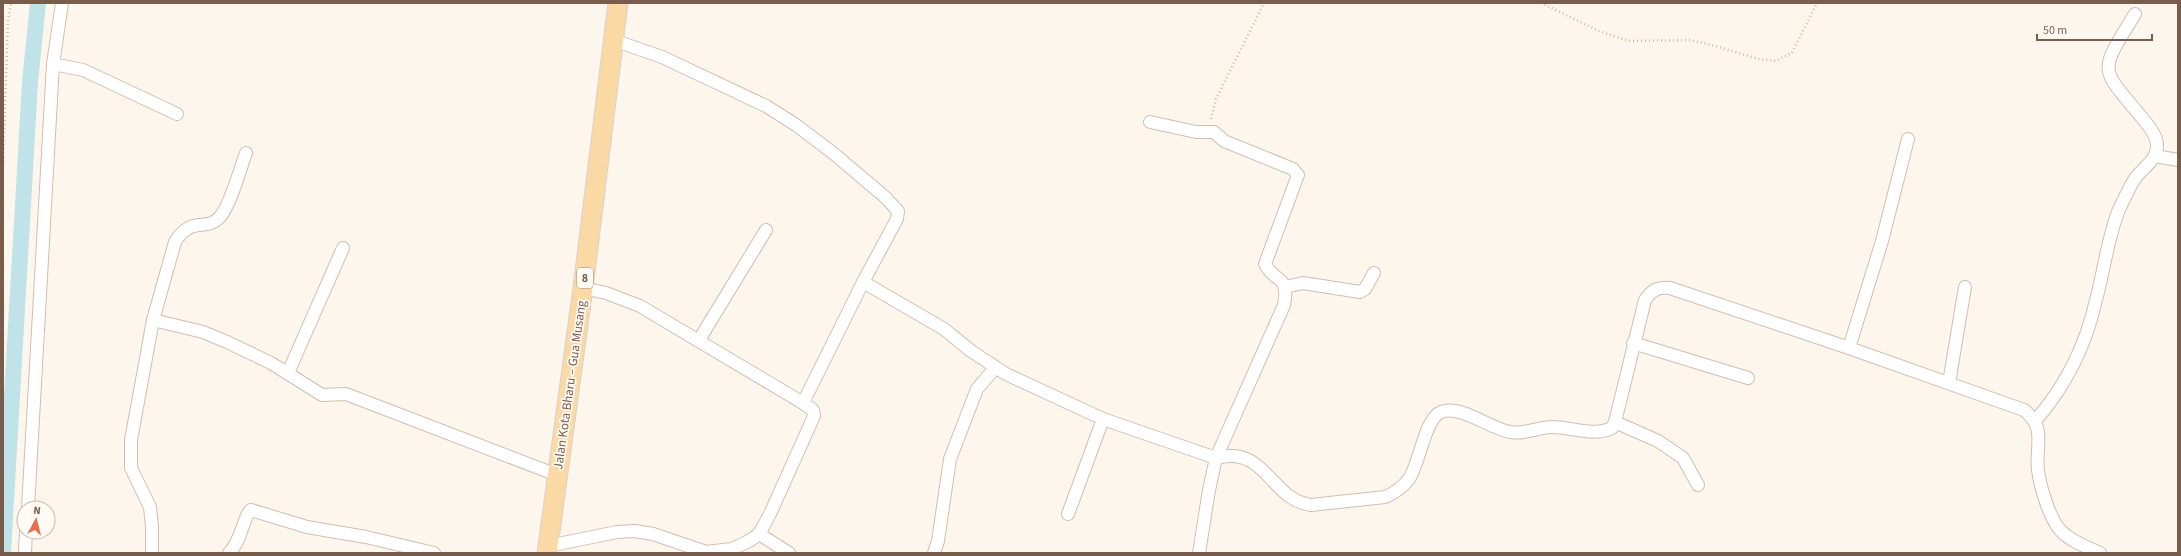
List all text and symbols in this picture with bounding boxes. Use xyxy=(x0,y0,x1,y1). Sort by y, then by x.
scale bar xyxy=(2037,16,2152,42)
text: 50 m xyxy=(2043,22,2067,39)
road number: 8 xyxy=(577,268,593,288)
street label: Jalan Kota Bharu – Gua Musang xyxy=(549,299,591,471)
north arrow xyxy=(16,500,56,540)
text: N xyxy=(33,503,42,518)

